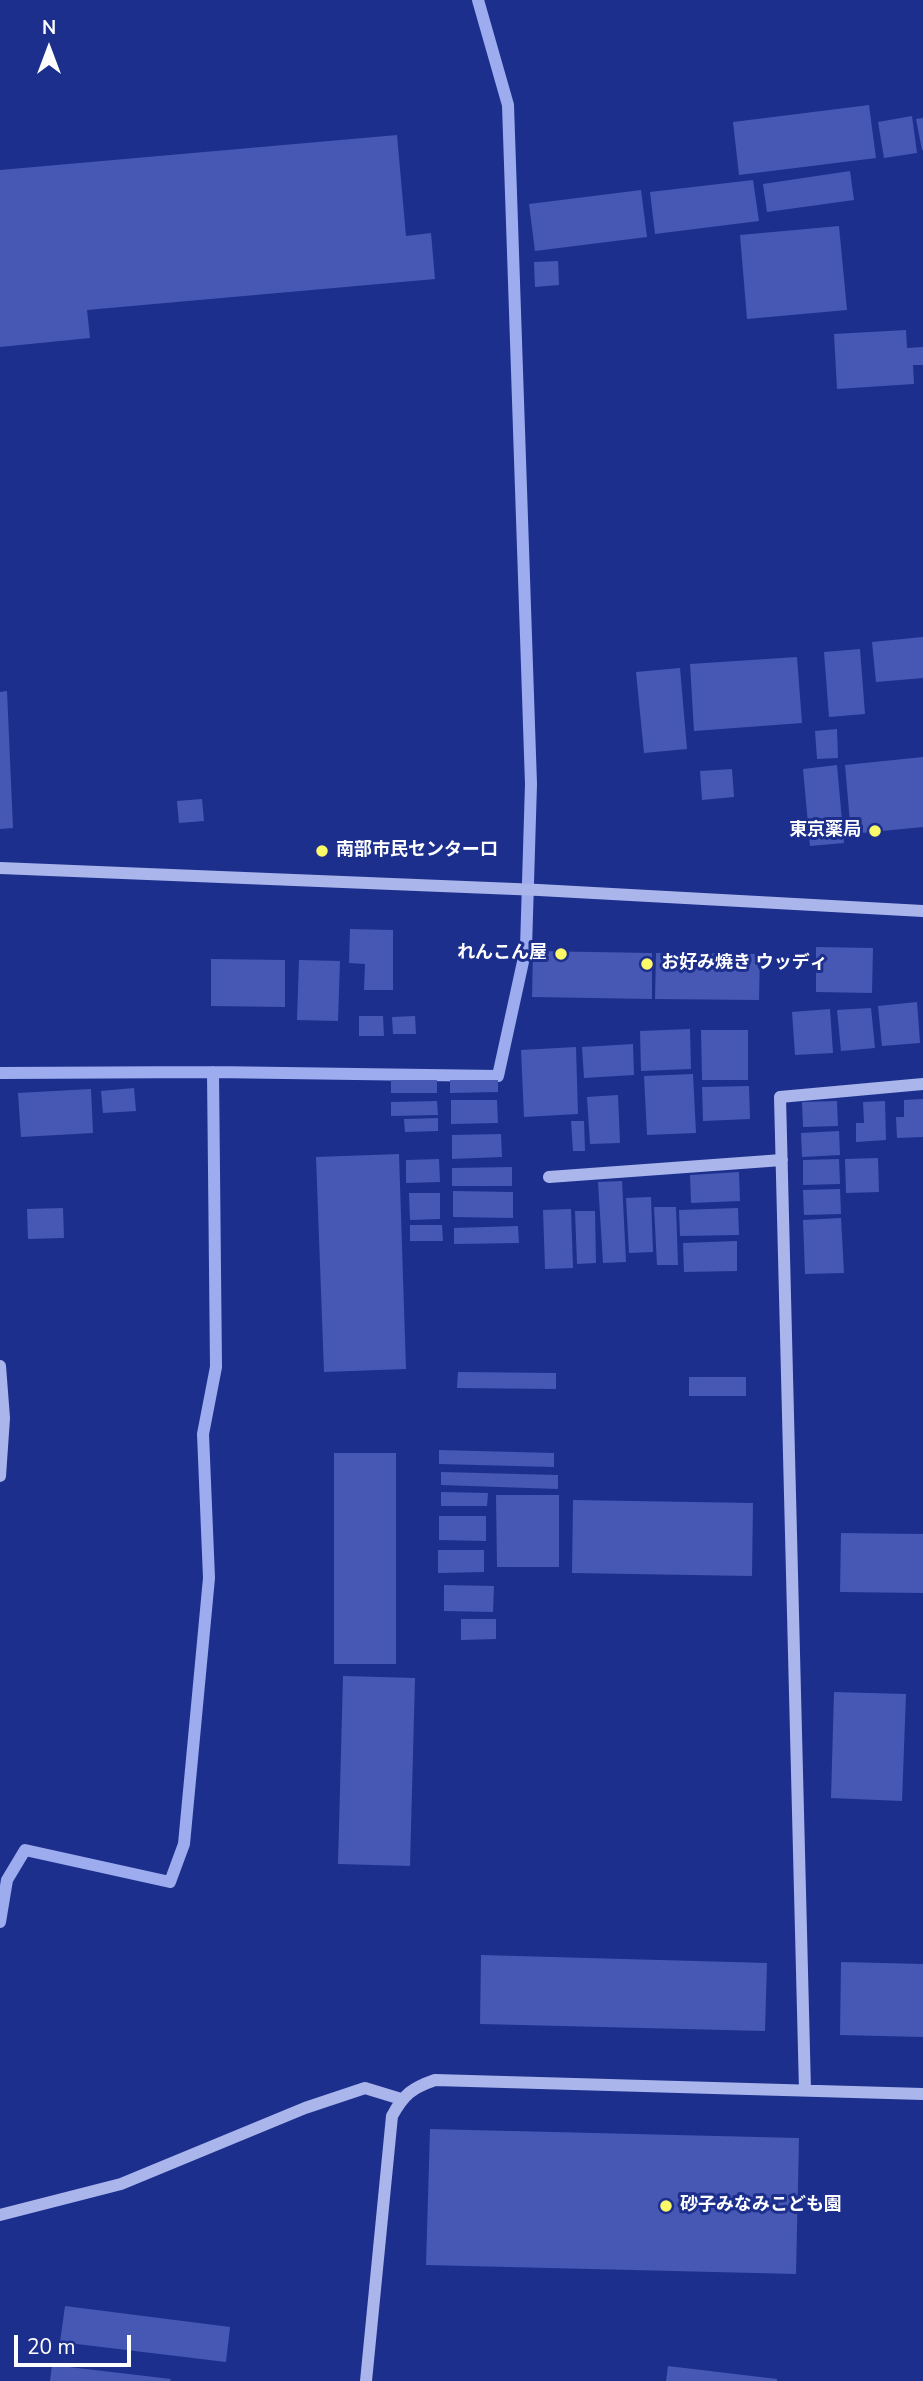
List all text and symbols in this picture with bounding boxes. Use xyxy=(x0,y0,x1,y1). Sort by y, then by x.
north arrow xyxy=(14,14,84,84)
text: N xyxy=(42,15,56,41)
place label: 東京薬局 xyxy=(789,820,861,842)
marker: 東京薬局 xyxy=(867,823,883,839)
place label: 南部市民センター口 xyxy=(336,840,498,862)
marker: 南部市民センター口 xyxy=(314,843,330,859)
place label: れんこん屋 xyxy=(457,943,547,965)
marker: れんこん屋 xyxy=(553,946,569,962)
place label: お好み焼き ウッディ xyxy=(661,953,828,975)
marker: お好み焼き ウッディ xyxy=(639,956,655,972)
place label: 砂子みなみこども園 xyxy=(680,2195,842,2217)
marker: 砂子みなみこども園 xyxy=(658,2198,674,2214)
scale bar xyxy=(18,2322,135,2366)
text: 20 m xyxy=(27,2333,76,2361)

